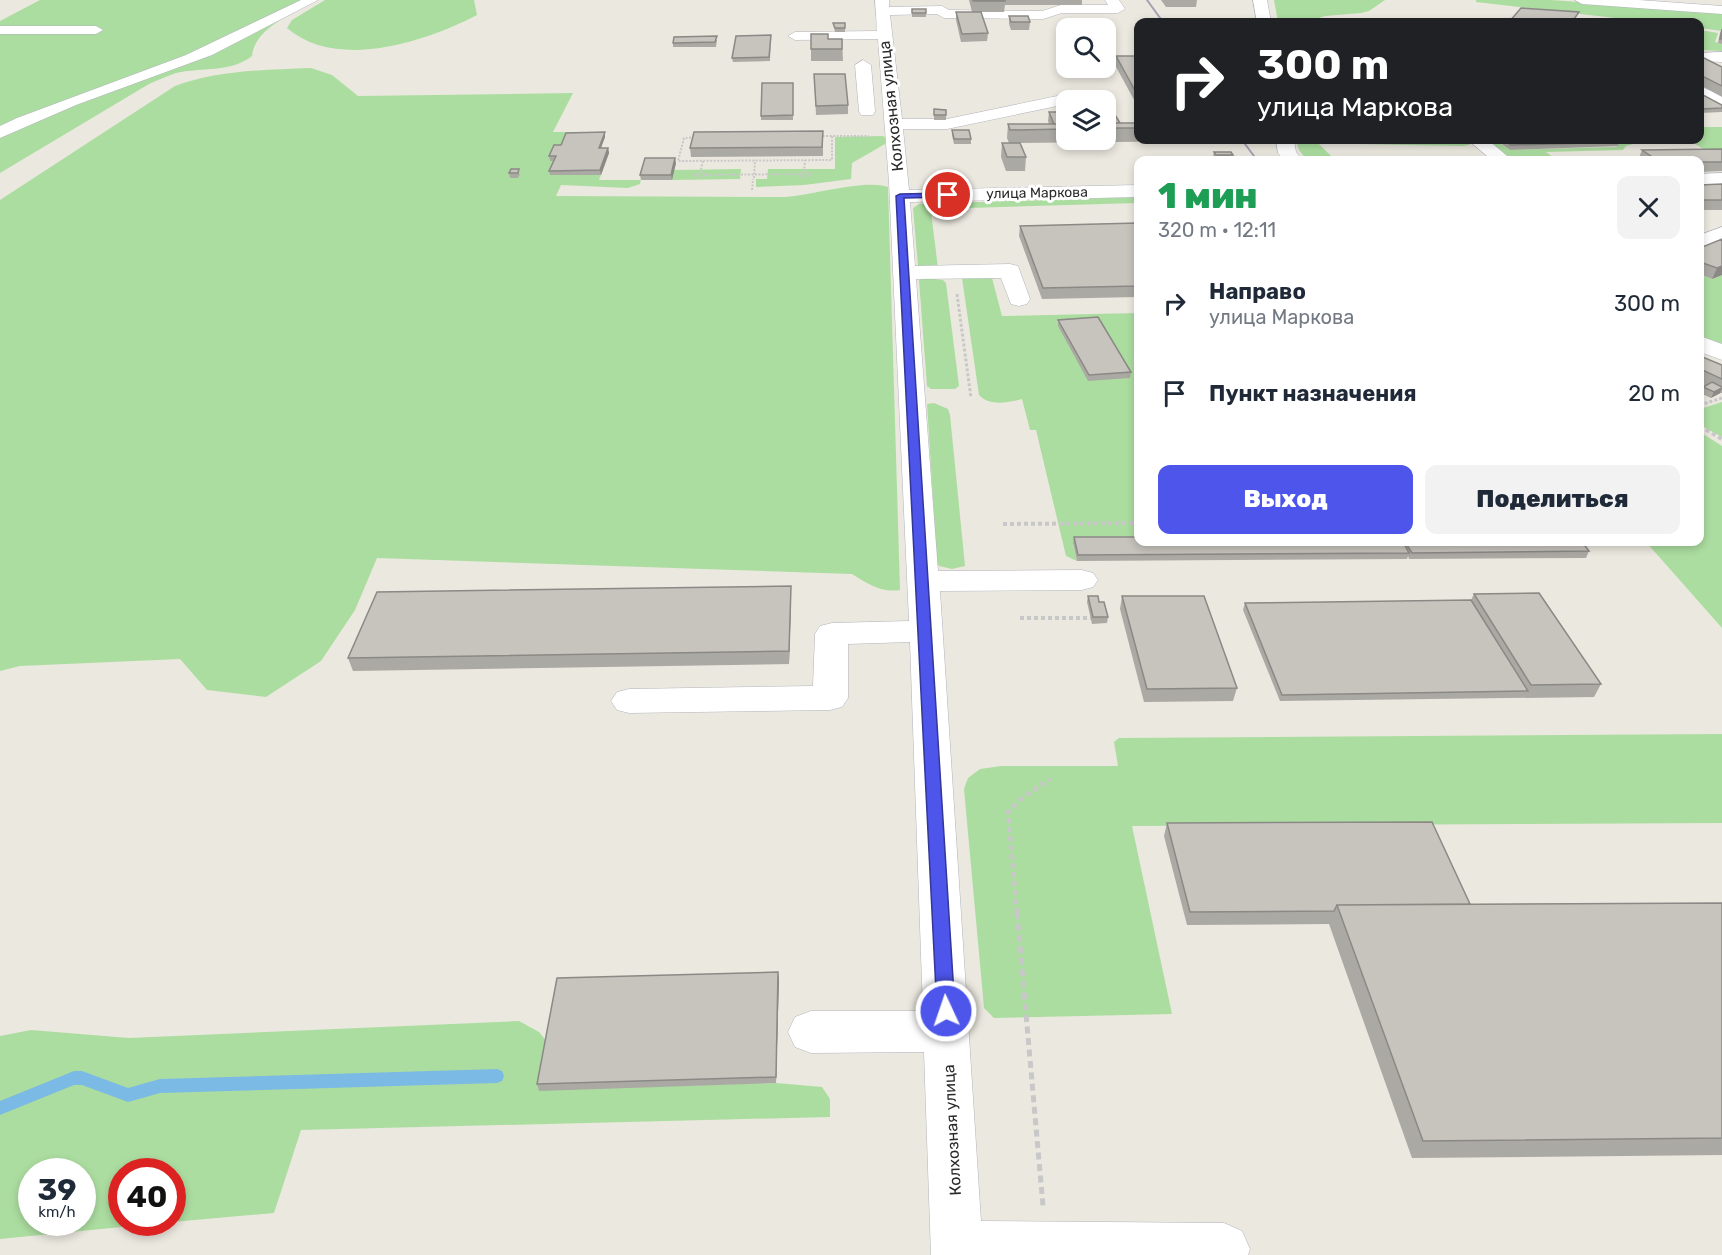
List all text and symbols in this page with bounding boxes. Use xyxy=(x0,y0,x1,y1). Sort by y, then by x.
map controls xyxy=(1056,18,1116,150)
button: search xyxy=(1056,18,1116,78)
street label: Колхозная улица xyxy=(875,40,907,172)
text: 300 m xyxy=(1257,40,1389,90)
icon: right xyxy=(1158,42,1236,120)
button: layers xyxy=(1056,90,1116,150)
text: улица Маркова xyxy=(1257,91,1453,123)
pin xyxy=(922,169,973,220)
text: 1 мин xyxy=(1158,174,1258,217)
button: close xyxy=(1617,176,1680,239)
icon: arrive xyxy=(931,178,964,211)
street label: улица Маркова xyxy=(986,184,1088,202)
text: 320 m · 12:11 xyxy=(1158,218,1276,242)
text: Направо xyxy=(1209,278,1306,305)
icon: right xyxy=(1158,287,1191,320)
text: 300 m xyxy=(1614,290,1680,317)
text: улица Маркова xyxy=(1209,305,1354,329)
icon: arrive xyxy=(1158,377,1191,410)
text: Пункт назначения xyxy=(1209,380,1417,407)
text: 20 m xyxy=(1628,380,1680,407)
button: Выход xyxy=(1158,465,1413,534)
button: Поделиться xyxy=(1425,465,1680,534)
position arrow xyxy=(914,979,978,1043)
street label: Колхозная улица xyxy=(939,1064,965,1196)
speed limit sign: 40 xyxy=(108,1158,186,1236)
text: 39 xyxy=(38,1172,77,1208)
text: km/h xyxy=(38,1203,76,1221)

